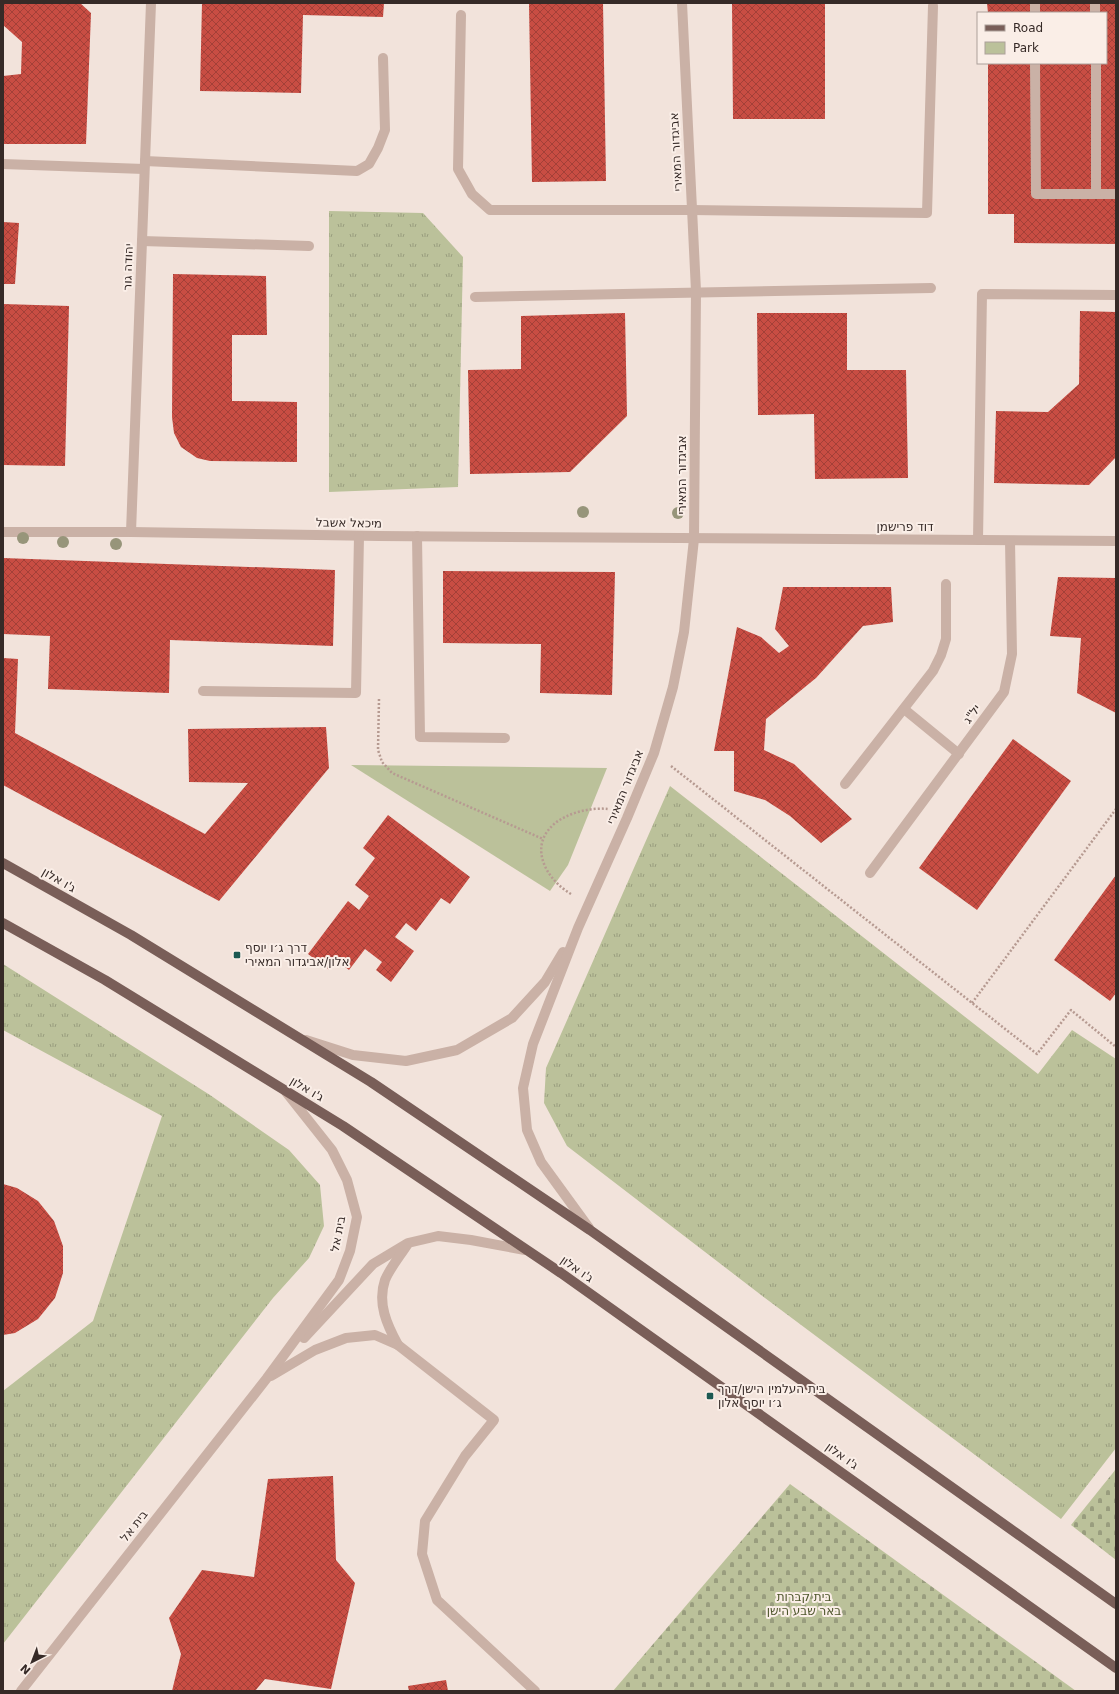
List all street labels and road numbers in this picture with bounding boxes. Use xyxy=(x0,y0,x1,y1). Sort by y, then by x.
street label: אביגדור המאירי xyxy=(667,112,685,192)
street label: יהודה גור xyxy=(120,243,136,291)
street label: אביגדור המאירי xyxy=(675,435,689,515)
street label: מיכאל אשבל xyxy=(316,515,382,531)
street label: דוד פרישמן xyxy=(876,520,934,534)
street label: יל"ג xyxy=(960,702,984,726)
street label: אביגדור המאירי xyxy=(604,748,646,826)
street label: ג'ו אלון xyxy=(40,865,78,895)
street label: ג'ו אלון xyxy=(288,1074,326,1104)
street label: בית אל xyxy=(328,1215,348,1253)
street label: ג'ו אלון xyxy=(558,1253,596,1285)
street label: ג'ו אלון xyxy=(823,1440,861,1472)
street label: בית אל xyxy=(117,1507,151,1545)

